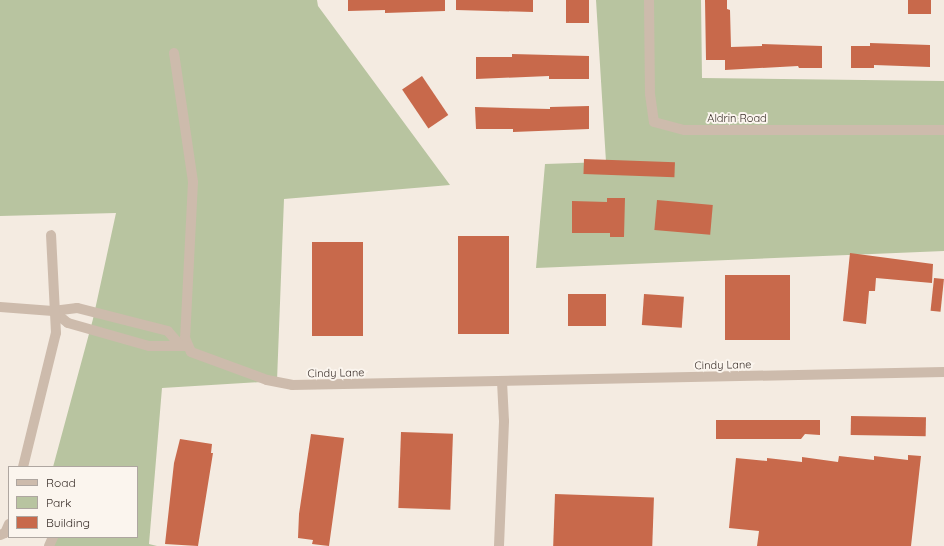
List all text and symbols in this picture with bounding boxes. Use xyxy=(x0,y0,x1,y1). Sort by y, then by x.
street label: Aldrin Road xyxy=(707,111,767,125)
street label: Cindy Lane xyxy=(694,358,752,372)
street label: Cindy Lane xyxy=(307,366,365,380)
legend xyxy=(8,466,138,538)
text: Road xyxy=(46,475,76,490)
text: Park xyxy=(46,495,71,510)
text: Building xyxy=(46,515,90,530)

